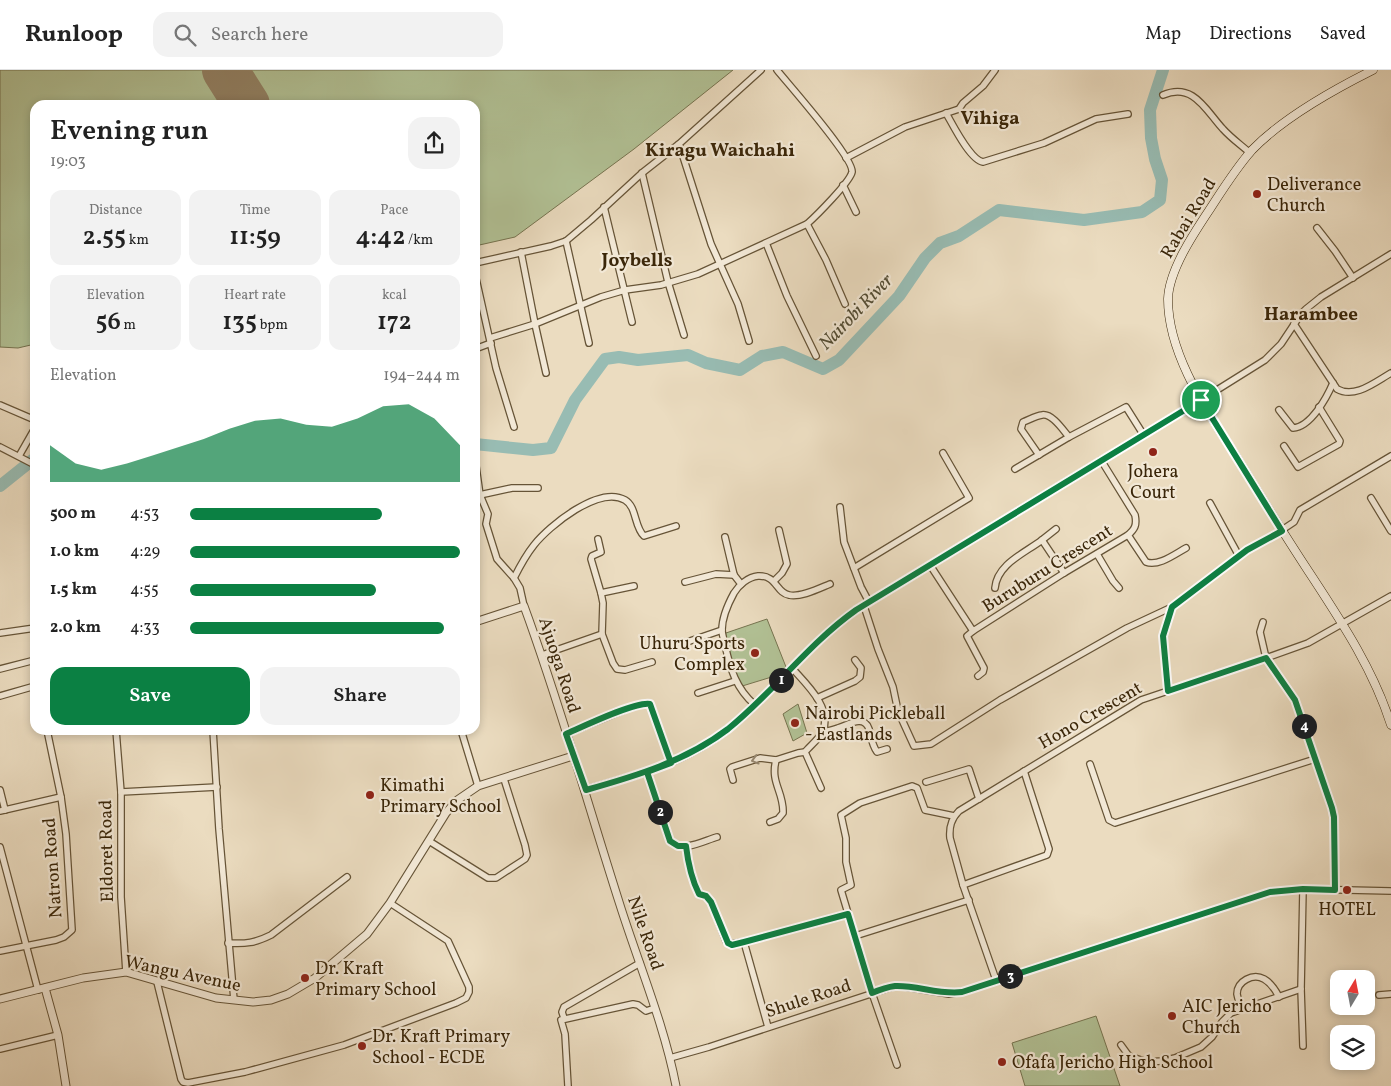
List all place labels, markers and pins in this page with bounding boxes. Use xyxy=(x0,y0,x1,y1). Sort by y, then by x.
place label: Deliverance Church xyxy=(1267,173,1361,219)
marker: Deliverance Church xyxy=(1251,188,1263,200)
pin xyxy=(1180,379,1222,421)
marker: Johera Court xyxy=(1147,446,1159,458)
place label: Johera Court xyxy=(1127,460,1179,506)
place label: Uhuru Sports Complex xyxy=(639,632,745,678)
marker: Uhuru Sports Complex xyxy=(749,647,761,659)
pin: 1 xyxy=(768,668,794,692)
place label: Nairobi Pickleball - Eastlands xyxy=(805,702,945,748)
pin: 4 xyxy=(1292,714,1316,738)
marker: Nairobi Pickleball - Eastlands xyxy=(789,717,801,729)
place label: Kimathi Primary School xyxy=(380,774,501,820)
marker: Kimathi Primary School xyxy=(364,789,376,801)
pin: 2 xyxy=(648,800,672,824)
marker: HOTEL xyxy=(1341,884,1353,896)
place label: HOTEL xyxy=(1318,898,1376,923)
place label: Dr. Kraft Primary School xyxy=(315,957,436,1003)
pin: 3 xyxy=(998,964,1022,988)
marker: Dr. Kraft Primary School xyxy=(299,972,311,984)
place label: AIC Jericho Church xyxy=(1182,995,1272,1041)
marker: AIC Jericho Church xyxy=(1166,1010,1178,1022)
place label: Dr. Kraft Primary School - ECDE xyxy=(372,1025,510,1071)
marker: Dr. Kraft Primary School - ECDE xyxy=(356,1040,368,1052)
place label: Ofafa Jericho High School xyxy=(1012,1051,1213,1076)
marker: Ofafa Jericho High School xyxy=(996,1056,1008,1068)

